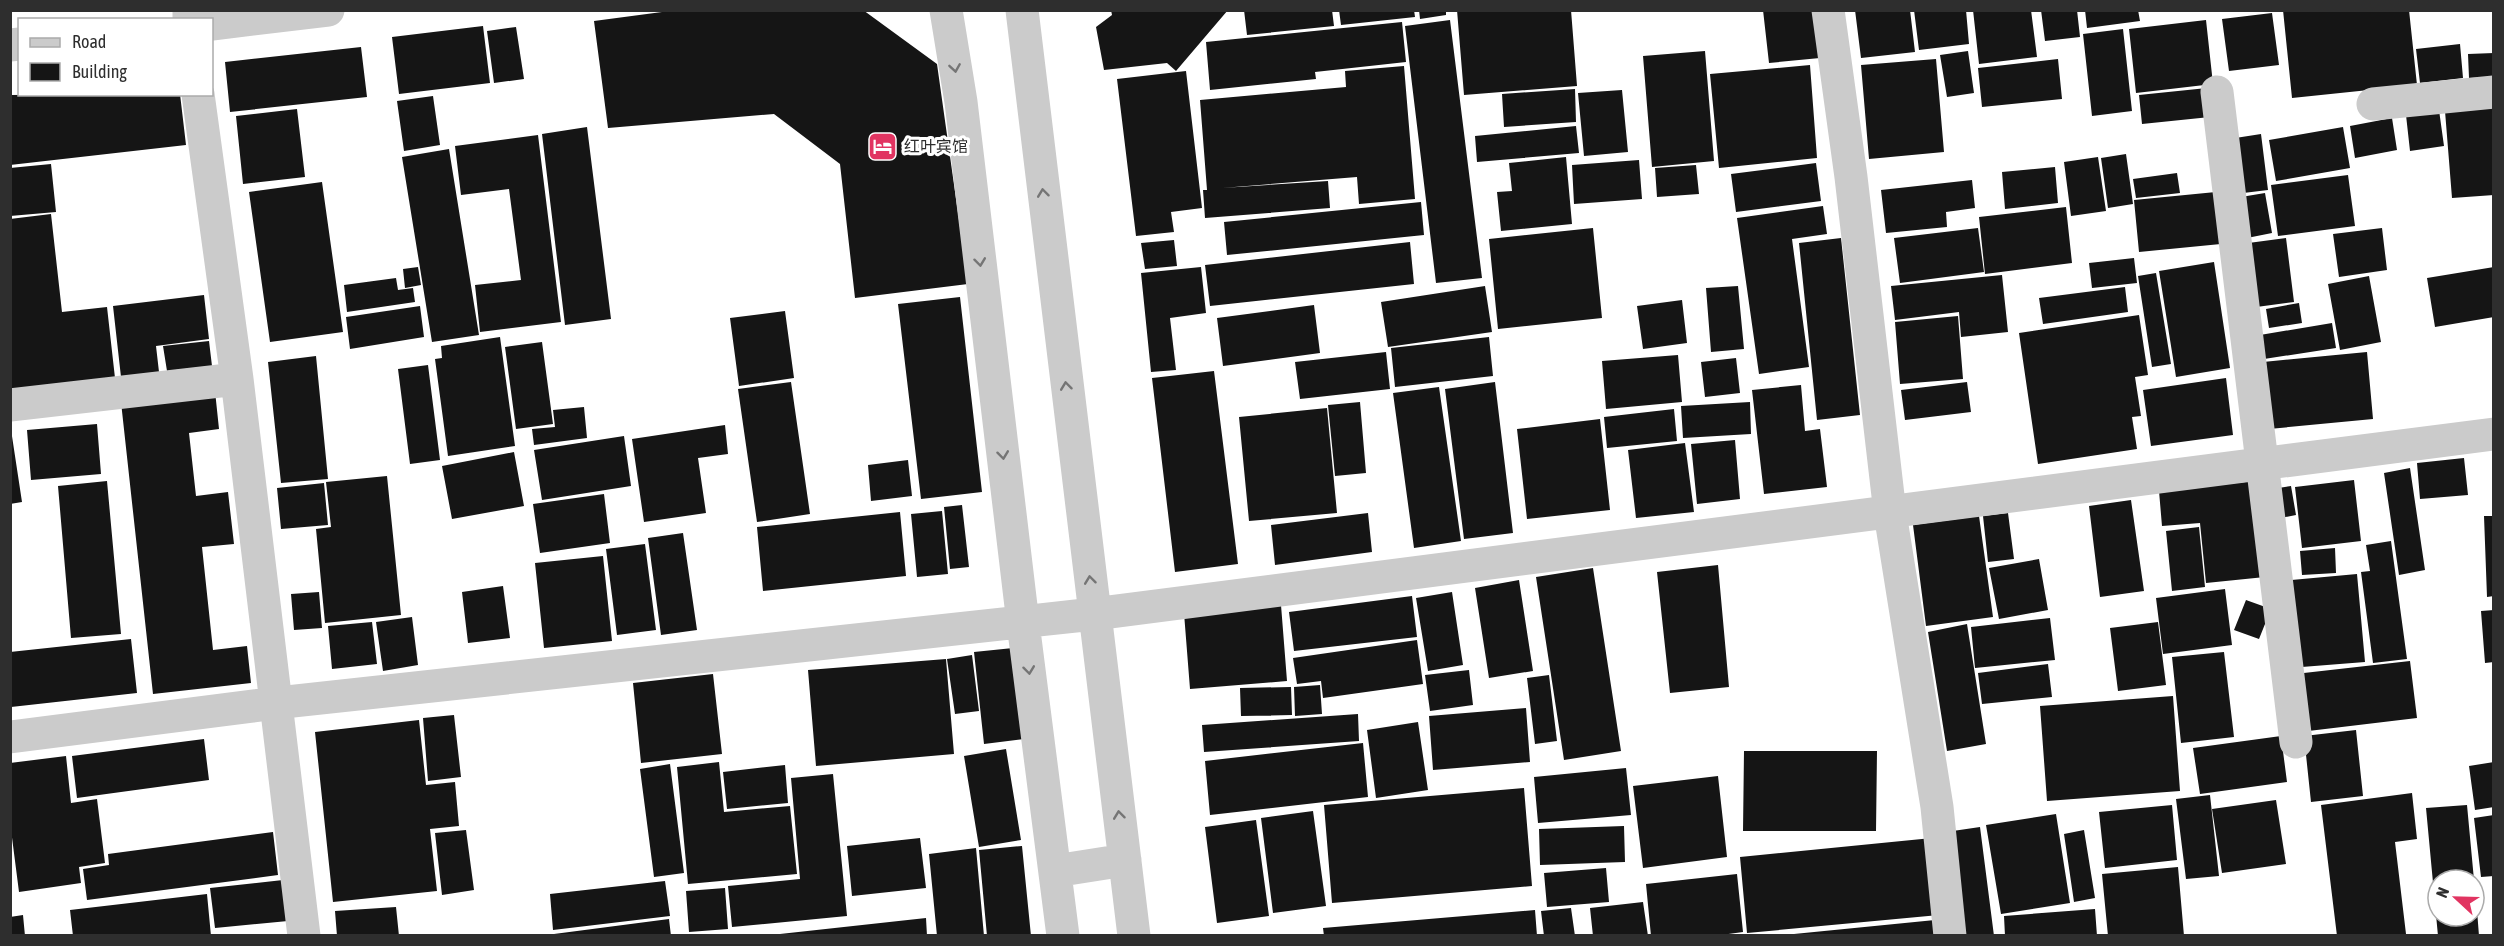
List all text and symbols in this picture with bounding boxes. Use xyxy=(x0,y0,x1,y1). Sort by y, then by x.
legend xyxy=(18,18,213,96)
text: Road xyxy=(72,31,106,52)
text: Building xyxy=(72,61,127,82)
one-way arrow xyxy=(949,64,961,73)
hotel icon: 红叶宾馆 xyxy=(867,130,899,162)
place label: 红叶宾馆 xyxy=(904,137,968,155)
one-way arrow xyxy=(1037,188,1049,197)
one-way arrow xyxy=(973,257,986,266)
one-way arrow xyxy=(1060,382,1073,391)
one-way arrow xyxy=(996,451,1009,460)
one-way arrow xyxy=(1084,575,1097,584)
one-way arrow xyxy=(1022,665,1034,674)
one-way arrow xyxy=(1114,810,1126,820)
north arrow xyxy=(2426,868,2486,928)
text: N xyxy=(2432,885,2452,900)

